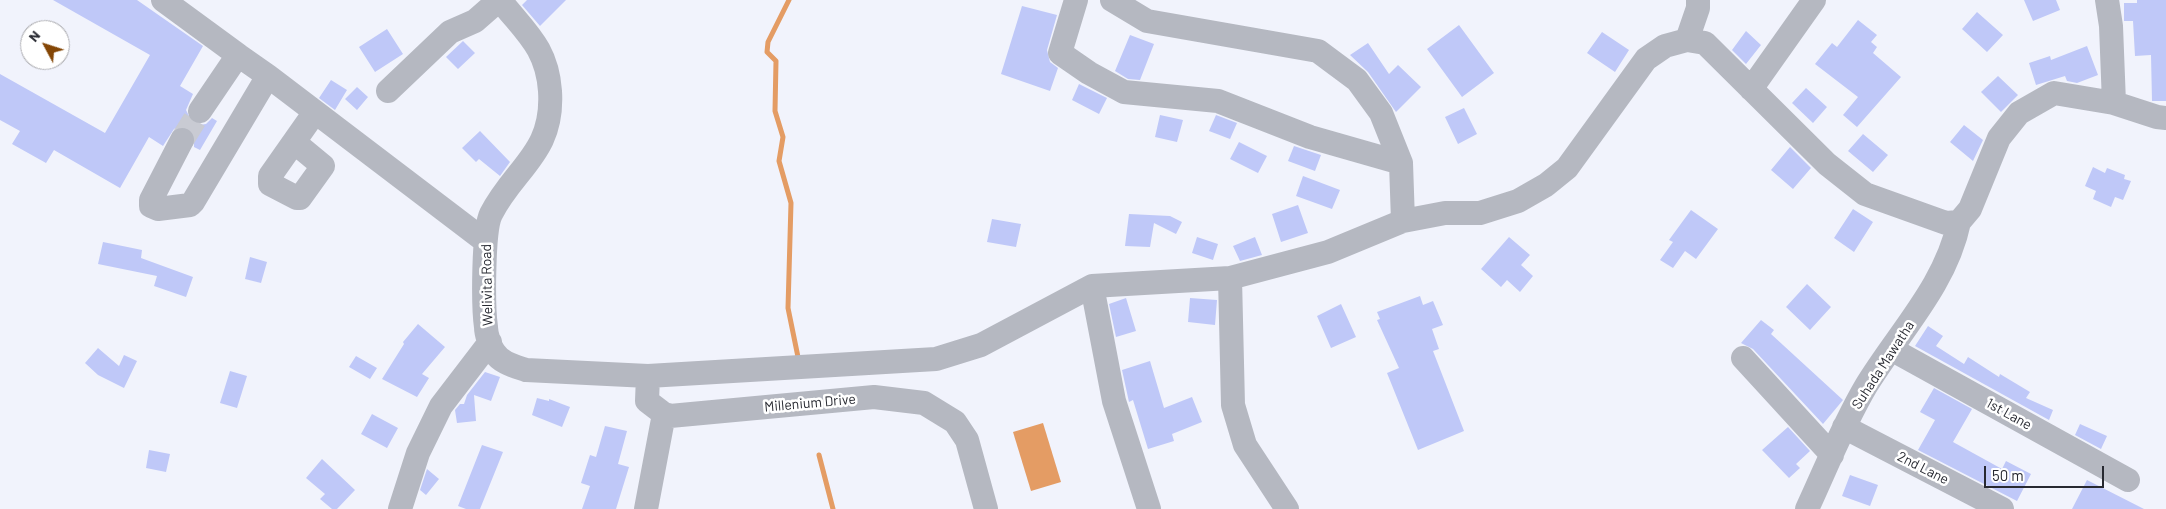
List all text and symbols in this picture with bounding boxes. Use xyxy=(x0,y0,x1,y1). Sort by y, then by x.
north arrow xyxy=(20,20,70,70)
text: N xyxy=(24,27,43,45)
street label: Welivita Road xyxy=(478,244,496,326)
street label: Suhada Mawatha xyxy=(1848,318,1918,412)
street label: Millenium Drive xyxy=(764,391,856,415)
street label: 1st Lane xyxy=(1983,395,2035,433)
street label: 2nd Lane xyxy=(1895,448,1951,488)
scale bar xyxy=(1986,456,2106,488)
text: 50 m xyxy=(1992,466,2024,484)

